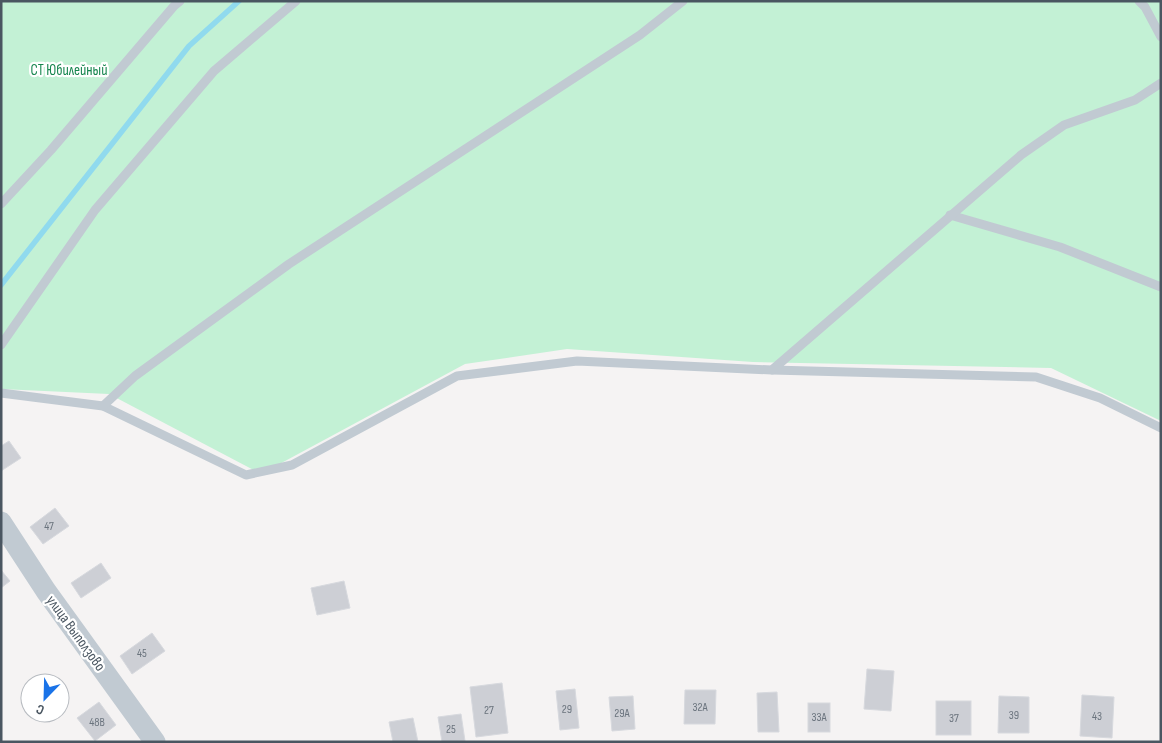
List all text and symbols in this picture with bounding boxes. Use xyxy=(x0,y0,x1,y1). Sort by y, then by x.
park label: СТ Юбилейный xyxy=(31,61,107,80)
house number: 47 xyxy=(44,519,54,534)
street label: улица Выползово xyxy=(42,592,109,675)
house number: 45 xyxy=(137,646,147,661)
north arrow xyxy=(20,673,70,723)
text: С xyxy=(33,700,47,719)
house number: 32А xyxy=(692,700,708,715)
house number: 29 xyxy=(562,702,572,717)
house number: 27 xyxy=(484,703,494,718)
house number: 29А xyxy=(614,706,631,721)
house number: 39 xyxy=(1009,708,1019,723)
house number: 43 xyxy=(1092,709,1102,724)
house number: 33А xyxy=(811,710,827,725)
house number: 37 xyxy=(949,711,959,726)
house number: 48В xyxy=(89,715,105,730)
house number: 25 xyxy=(446,722,456,737)

